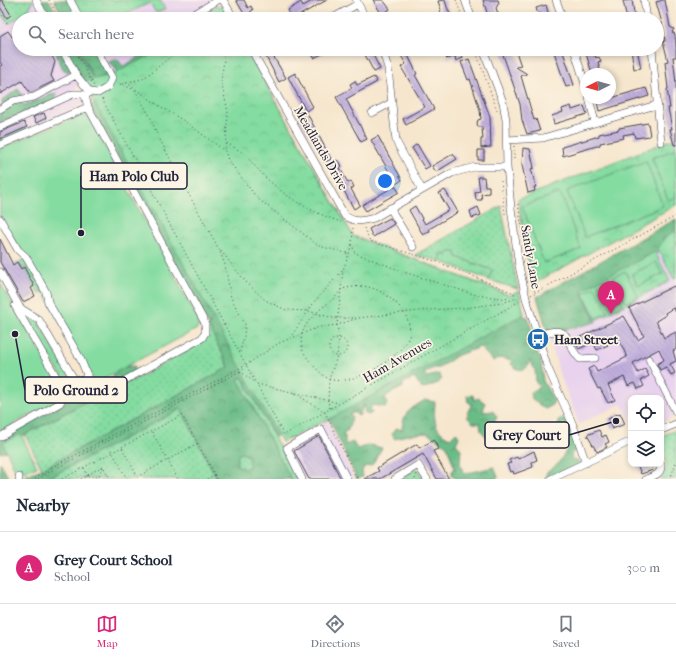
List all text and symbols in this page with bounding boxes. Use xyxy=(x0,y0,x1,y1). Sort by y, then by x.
search box xyxy=(12,12,664,56)
icon: search xyxy=(26,23,48,45)
text: Search here xyxy=(58,25,134,43)
north arrow xyxy=(580,68,616,104)
street label: Meadlands Drive xyxy=(291,103,351,193)
callout: Ham Polo Club xyxy=(81,163,187,189)
text: Ham Polo Club xyxy=(89,168,179,185)
your location xyxy=(375,171,395,191)
street label: Sandy Lane xyxy=(518,224,544,291)
pin: A xyxy=(598,281,624,314)
bus stop icon: Ham Street xyxy=(525,326,551,352)
place label: Ham Street xyxy=(554,332,619,347)
street label: Ham Avenues xyxy=(360,334,434,386)
callout: Polo Ground 2 xyxy=(25,377,127,403)
text: Polo Ground 2 xyxy=(33,382,119,399)
map controls xyxy=(628,395,664,467)
button: locate xyxy=(628,395,664,431)
callout: Grey Court xyxy=(485,422,569,448)
text: Grey Court xyxy=(493,427,562,444)
button: layers xyxy=(628,431,664,467)
text: Nearby xyxy=(16,495,70,515)
text: Grey Court School xyxy=(54,551,172,569)
text: A xyxy=(25,560,33,575)
text: 300 m xyxy=(627,560,660,575)
text: School xyxy=(54,569,90,584)
tab: Map xyxy=(96,613,118,650)
tab: Directions xyxy=(311,613,360,650)
tab: Saved xyxy=(552,613,580,650)

